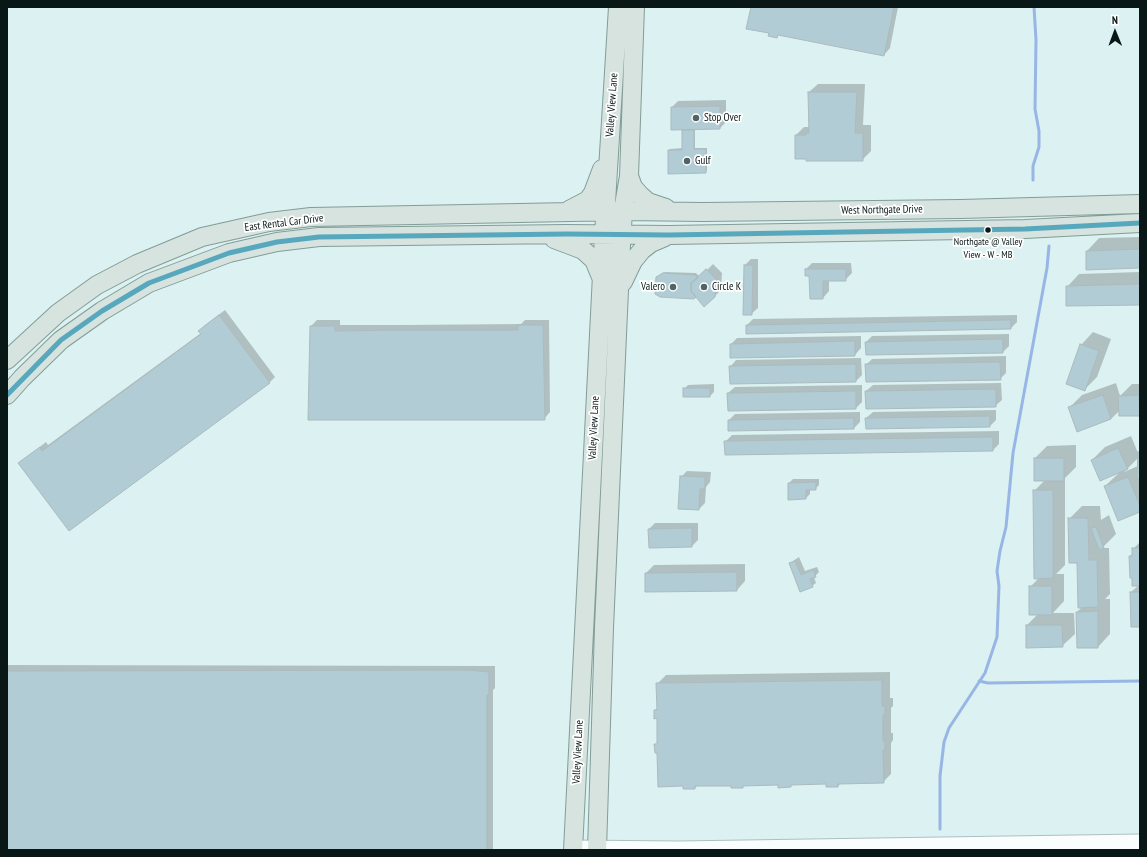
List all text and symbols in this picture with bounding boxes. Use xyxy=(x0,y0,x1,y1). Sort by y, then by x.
north arrow xyxy=(1095,12,1135,52)
text: N xyxy=(1112,13,1118,27)
street label: Valley View Lane xyxy=(603,73,621,137)
place label: Stop Over xyxy=(704,111,741,125)
marker: Stop Over xyxy=(691,113,701,123)
place label: Gulf xyxy=(695,154,711,168)
marker: Gulf xyxy=(682,156,692,166)
street label: West Northgate Drive xyxy=(841,203,923,217)
street label: East Rental Car Drive xyxy=(244,212,324,234)
marker: Northgate @ Valley View - W - MB xyxy=(983,225,993,235)
place label: Northgate @ Valley View - W - MB xyxy=(954,236,1022,260)
place label: Valero xyxy=(641,280,665,294)
place label: Circle K xyxy=(712,280,741,294)
marker: Valero xyxy=(668,282,678,292)
marker: Circle K xyxy=(699,282,709,292)
street label: Valley View Lane xyxy=(586,396,602,460)
street label: Valley View Lane xyxy=(570,720,586,784)

